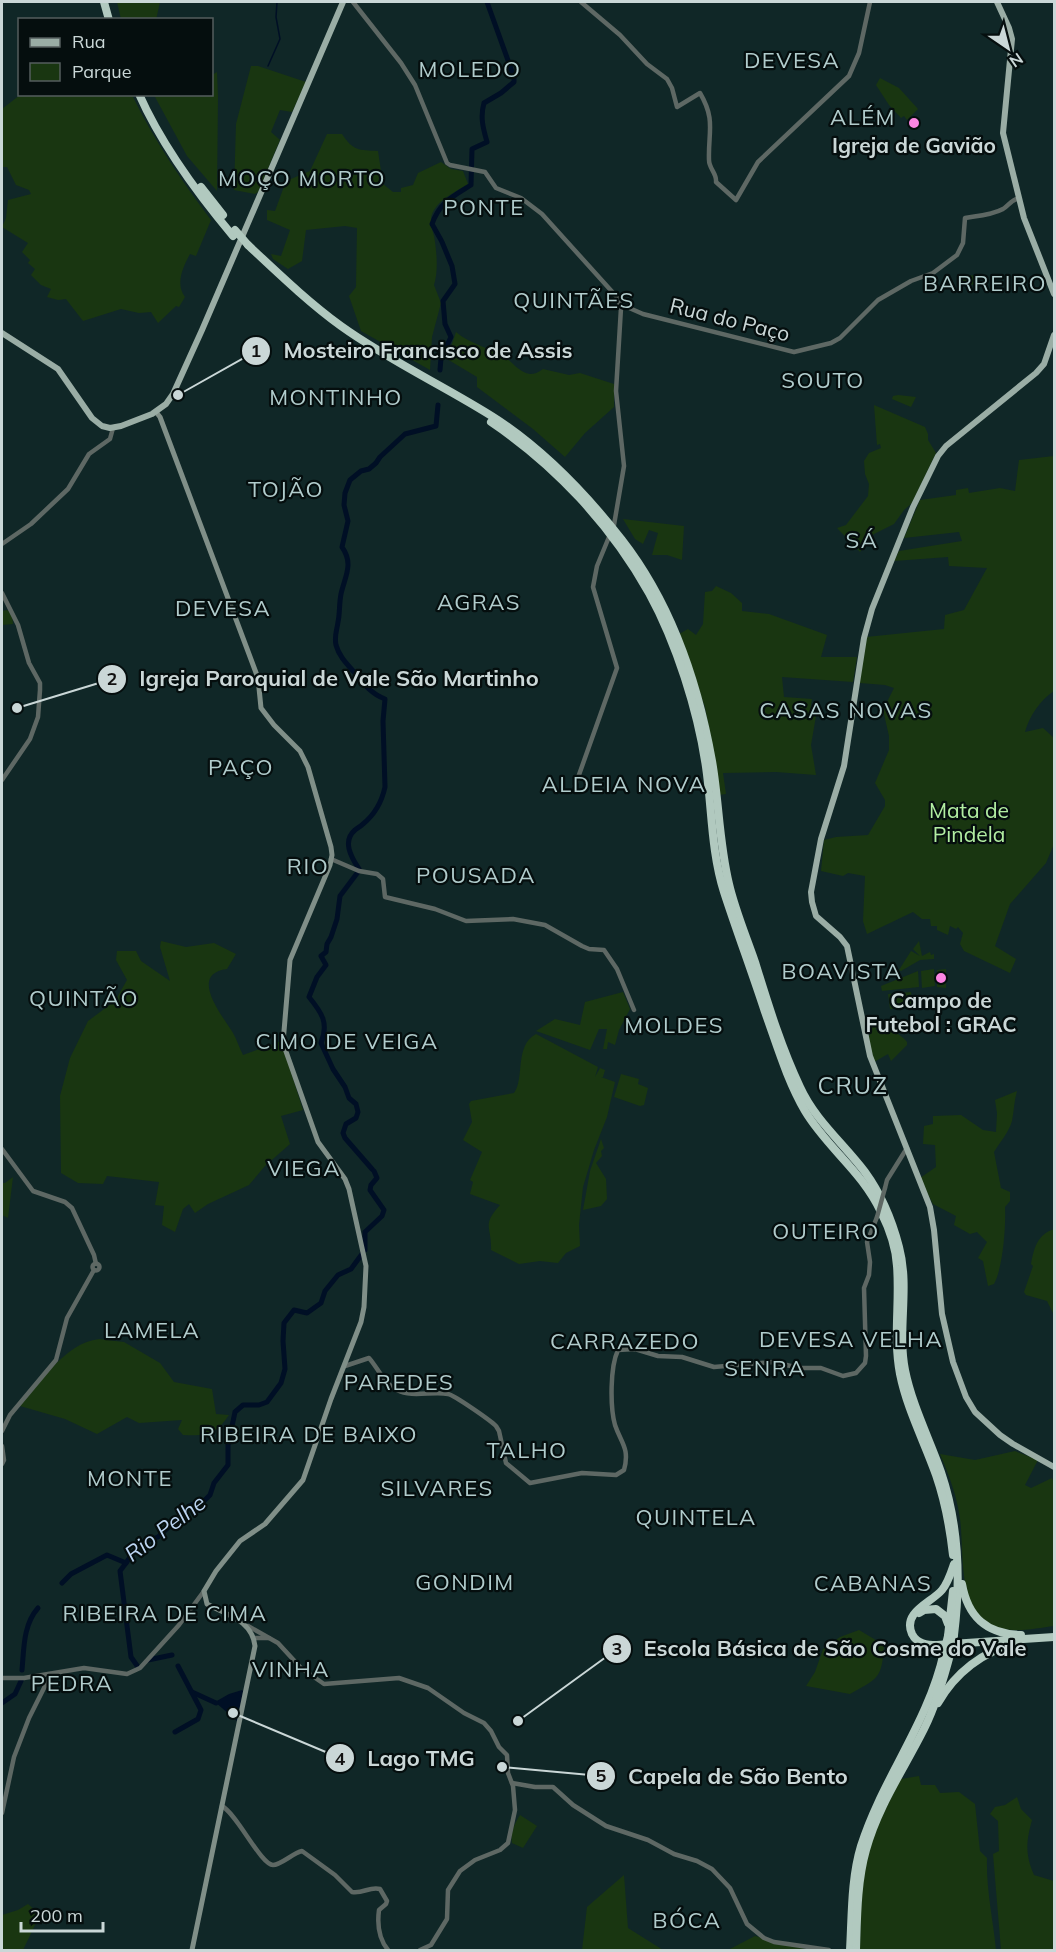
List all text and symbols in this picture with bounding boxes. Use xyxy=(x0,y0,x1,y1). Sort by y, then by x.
legend xyxy=(18,18,213,96)
north arrow xyxy=(978,18,1038,78)
text: Rua xyxy=(72,30,106,53)
district label: DEVESA xyxy=(744,46,840,74)
text: N xyxy=(1006,49,1027,72)
district label: MOLEDO xyxy=(418,55,522,83)
text: Parque xyxy=(72,60,131,83)
district label: ALÉM xyxy=(830,103,896,131)
marker: Igreja de Gavião xyxy=(907,116,921,130)
place label: Igreja de Gavião xyxy=(832,132,996,158)
district label: MOÇO MORTO xyxy=(218,164,386,192)
district label: PONTE xyxy=(443,193,525,221)
district label: BARREIRO xyxy=(923,269,1047,297)
district label: QUINTÃES xyxy=(513,286,635,314)
street label: Rua do Paço xyxy=(667,292,793,346)
callout: Mosteiro Francisco de Assis xyxy=(241,331,584,371)
text: Mosteiro Francisco de Assis xyxy=(283,336,573,364)
text: 1 xyxy=(251,339,261,362)
district label: SOUTO xyxy=(781,366,865,394)
district label: MONTINHO xyxy=(269,383,403,411)
district label: TOJÃO xyxy=(248,475,324,503)
district label: SÁ xyxy=(846,526,878,554)
district label: AGRAS xyxy=(437,588,521,616)
district label: DEVESA xyxy=(175,594,271,622)
callout: Igreja Paroquial de Vale São Martinho xyxy=(97,659,550,699)
text: Igreja Paroquial de Vale São Martinho xyxy=(139,664,539,692)
text: 2 xyxy=(107,667,117,690)
district label: CASAS NOVAS xyxy=(759,696,933,724)
district label: PAÇO xyxy=(208,753,274,781)
district label: ALDEIA NOVA xyxy=(541,770,707,798)
park label: Mata de Pindela xyxy=(929,797,1009,847)
district label: RIO xyxy=(287,852,329,880)
district label: POUSADA xyxy=(416,861,536,889)
district label: BOAVISTA xyxy=(782,957,902,985)
marker: Campo de Futebol : GRAC xyxy=(934,971,948,985)
district label: QUINTÃO xyxy=(29,984,139,1012)
place label: Campo de Futebol : GRAC xyxy=(865,987,1017,1037)
district label: MOLDES xyxy=(624,1011,724,1039)
district label: CIMO DE VEIGA xyxy=(255,1027,439,1055)
district label: CRUZ xyxy=(818,1070,888,1100)
district label: VIEGA xyxy=(267,1154,341,1182)
district label: OUTEIRO xyxy=(772,1217,880,1245)
district label: LAMELA xyxy=(104,1316,200,1344)
district label: DEVESA VELHA xyxy=(759,1325,943,1353)
district label: CARRAZEDO xyxy=(550,1327,700,1355)
district label: SENRA xyxy=(724,1354,806,1382)
district label: PAREDES xyxy=(344,1368,454,1396)
district label: RIBEIRA DE BAIXO xyxy=(200,1420,418,1448)
district label: TALHO xyxy=(486,1436,568,1464)
district label: MONTE xyxy=(87,1464,173,1492)
district label: SILVARES xyxy=(380,1474,494,1502)
water label: Rio Pelhe xyxy=(119,1488,211,1568)
district label: QUINTELA xyxy=(635,1503,757,1531)
district label: GONDIM xyxy=(415,1568,515,1596)
district label: CABANAS xyxy=(814,1569,932,1597)
district label: RIBEIRA DE CIMA xyxy=(63,1599,267,1627)
callout: Escola Básica de São Cosme do Vale xyxy=(602,1629,1039,1669)
text: Escola Básica de São Cosme do Vale xyxy=(643,1634,1027,1662)
text: 3 xyxy=(612,1637,622,1660)
district label: VINHA xyxy=(252,1655,330,1683)
district label: PEDRA xyxy=(31,1669,113,1697)
callout: Lago TMG xyxy=(325,1738,487,1778)
text: Lago TMG xyxy=(367,1744,475,1772)
text: 4 xyxy=(335,1747,346,1770)
callout: Capela de São Bento xyxy=(586,1756,860,1796)
text: Capela de São Bento xyxy=(628,1762,848,1790)
text: 5 xyxy=(596,1764,607,1787)
scale bar xyxy=(21,1895,104,1933)
text: 200 m xyxy=(30,1904,83,1927)
district label: BÓCA xyxy=(653,1906,721,1934)

